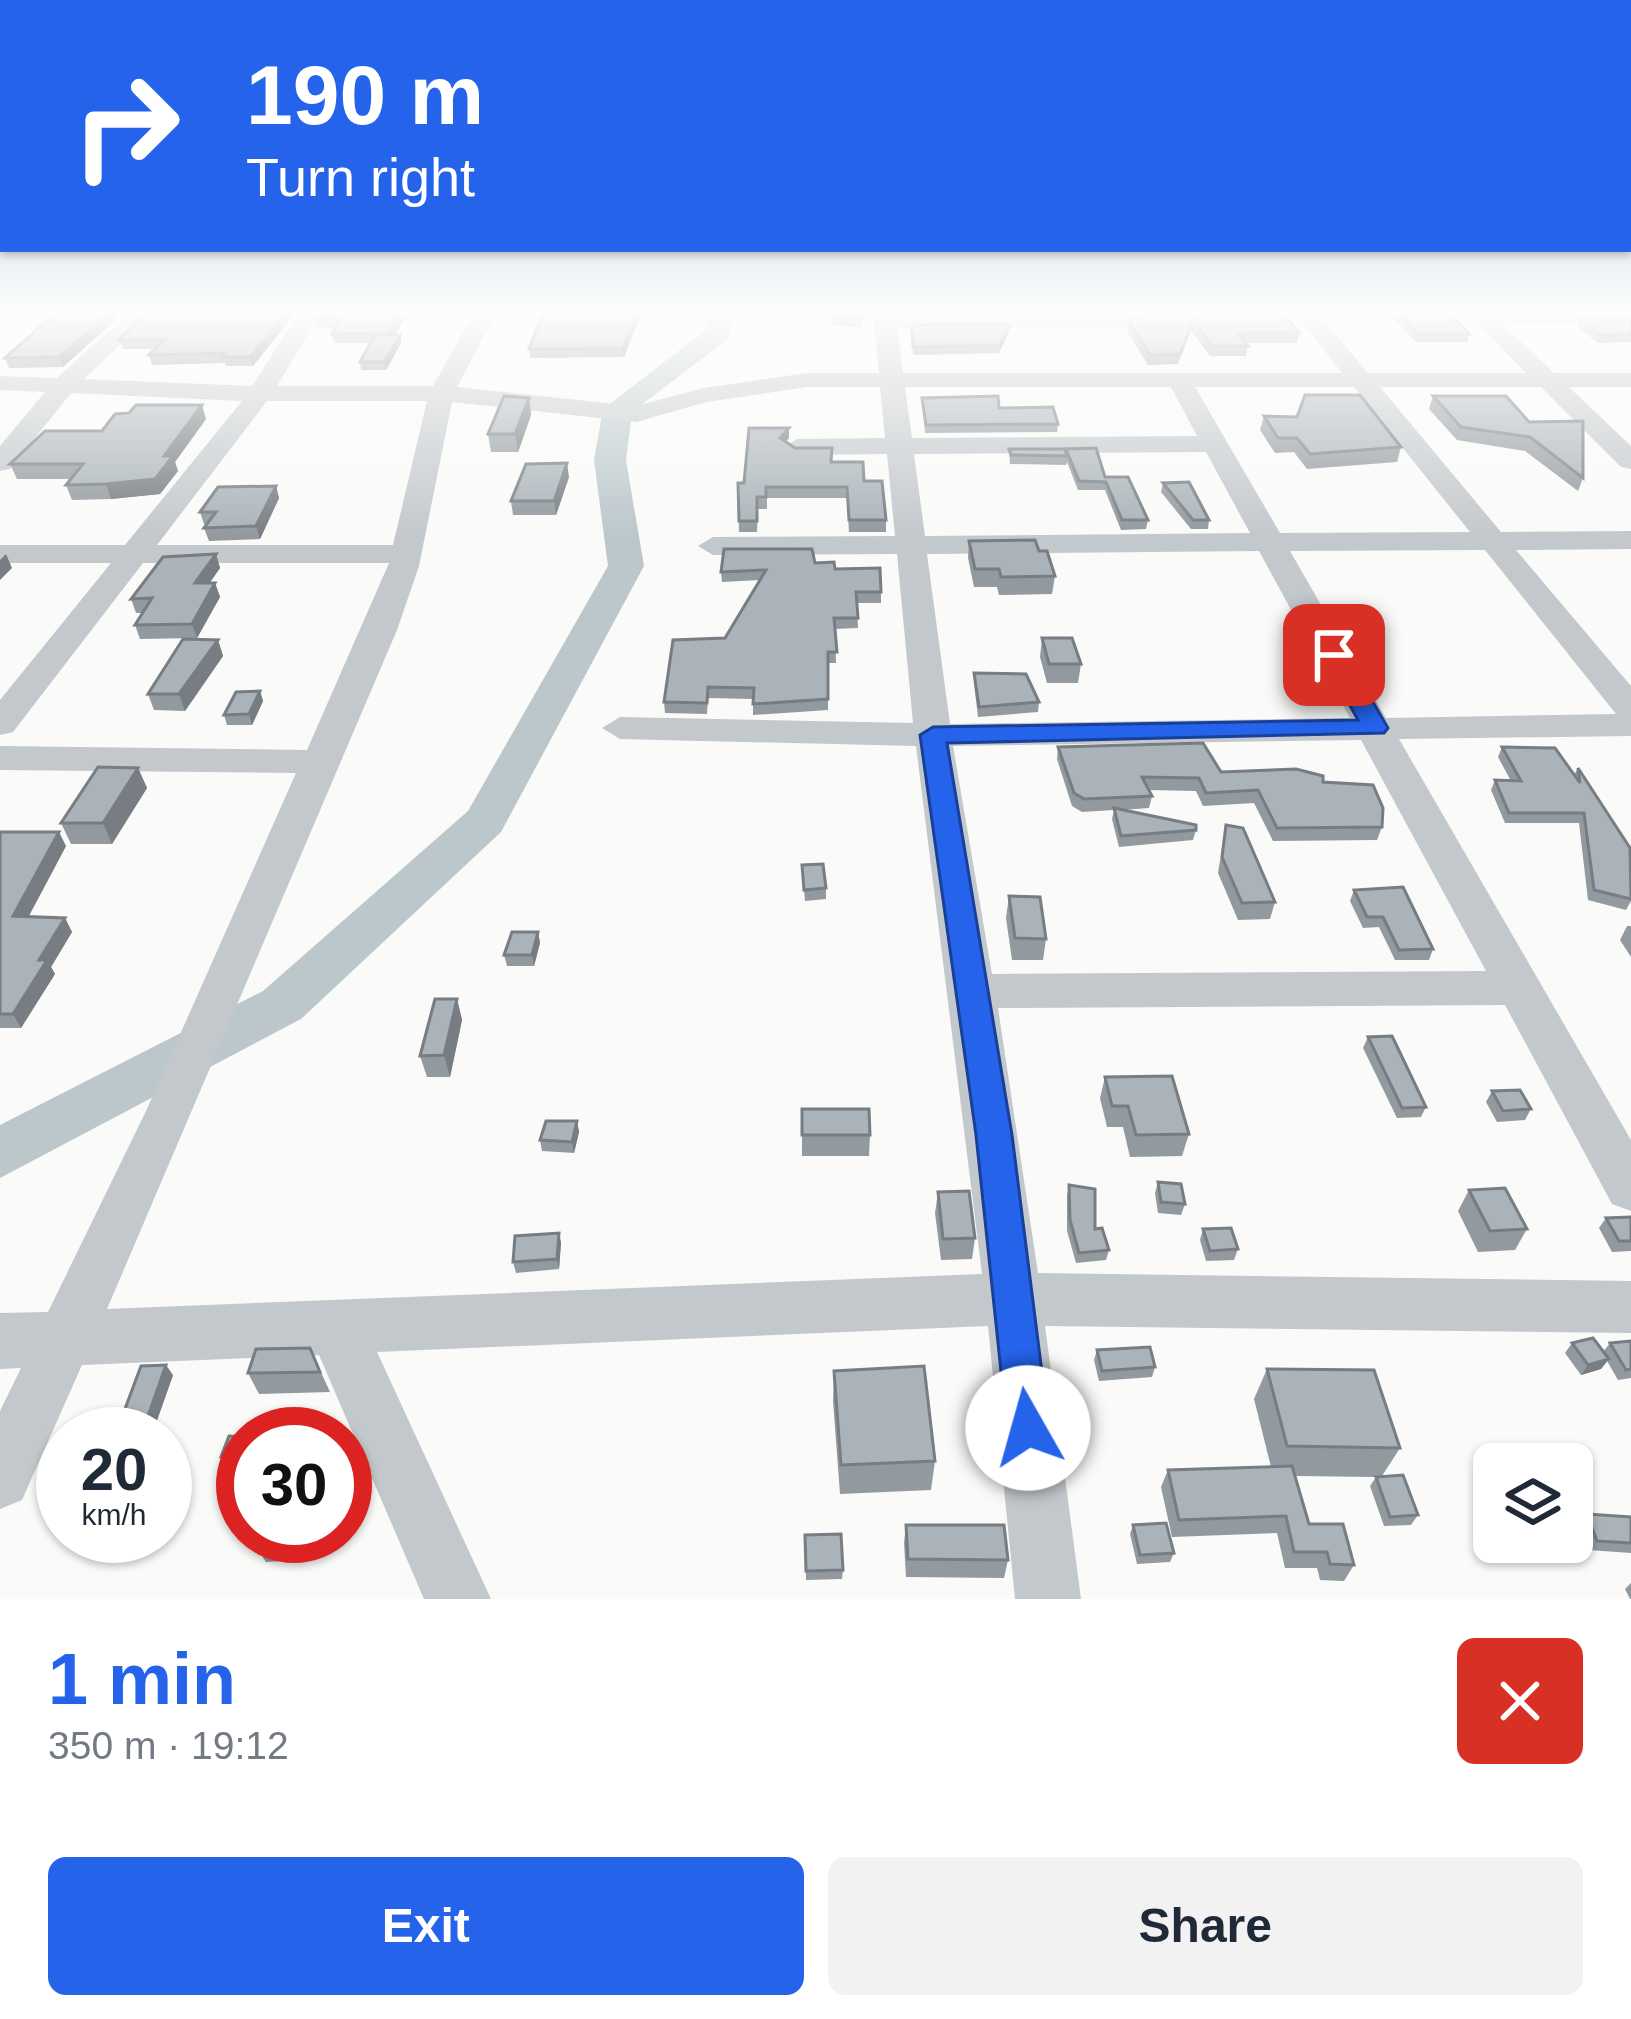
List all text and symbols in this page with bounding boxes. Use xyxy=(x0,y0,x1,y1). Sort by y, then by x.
icon: right xyxy=(48,48,204,204)
text: 190 m xyxy=(246,48,484,142)
text: Turn right xyxy=(246,147,475,207)
pin xyxy=(1283,604,1385,706)
icon: arrive xyxy=(1301,622,1367,688)
position arrow xyxy=(965,1365,1091,1491)
speed limit sign: 30 xyxy=(216,1407,372,1563)
text: 20 xyxy=(81,1436,147,1503)
map controls xyxy=(1473,1443,1593,1563)
button: layers xyxy=(1473,1443,1593,1563)
text: km/h xyxy=(81,1498,147,1531)
button: close xyxy=(1457,1638,1583,1764)
text: 1 min xyxy=(48,1639,236,1719)
text: 350 m · 19:12 xyxy=(48,1724,289,1767)
button: Exit xyxy=(48,1857,804,1995)
button: Share xyxy=(828,1857,1583,1995)

